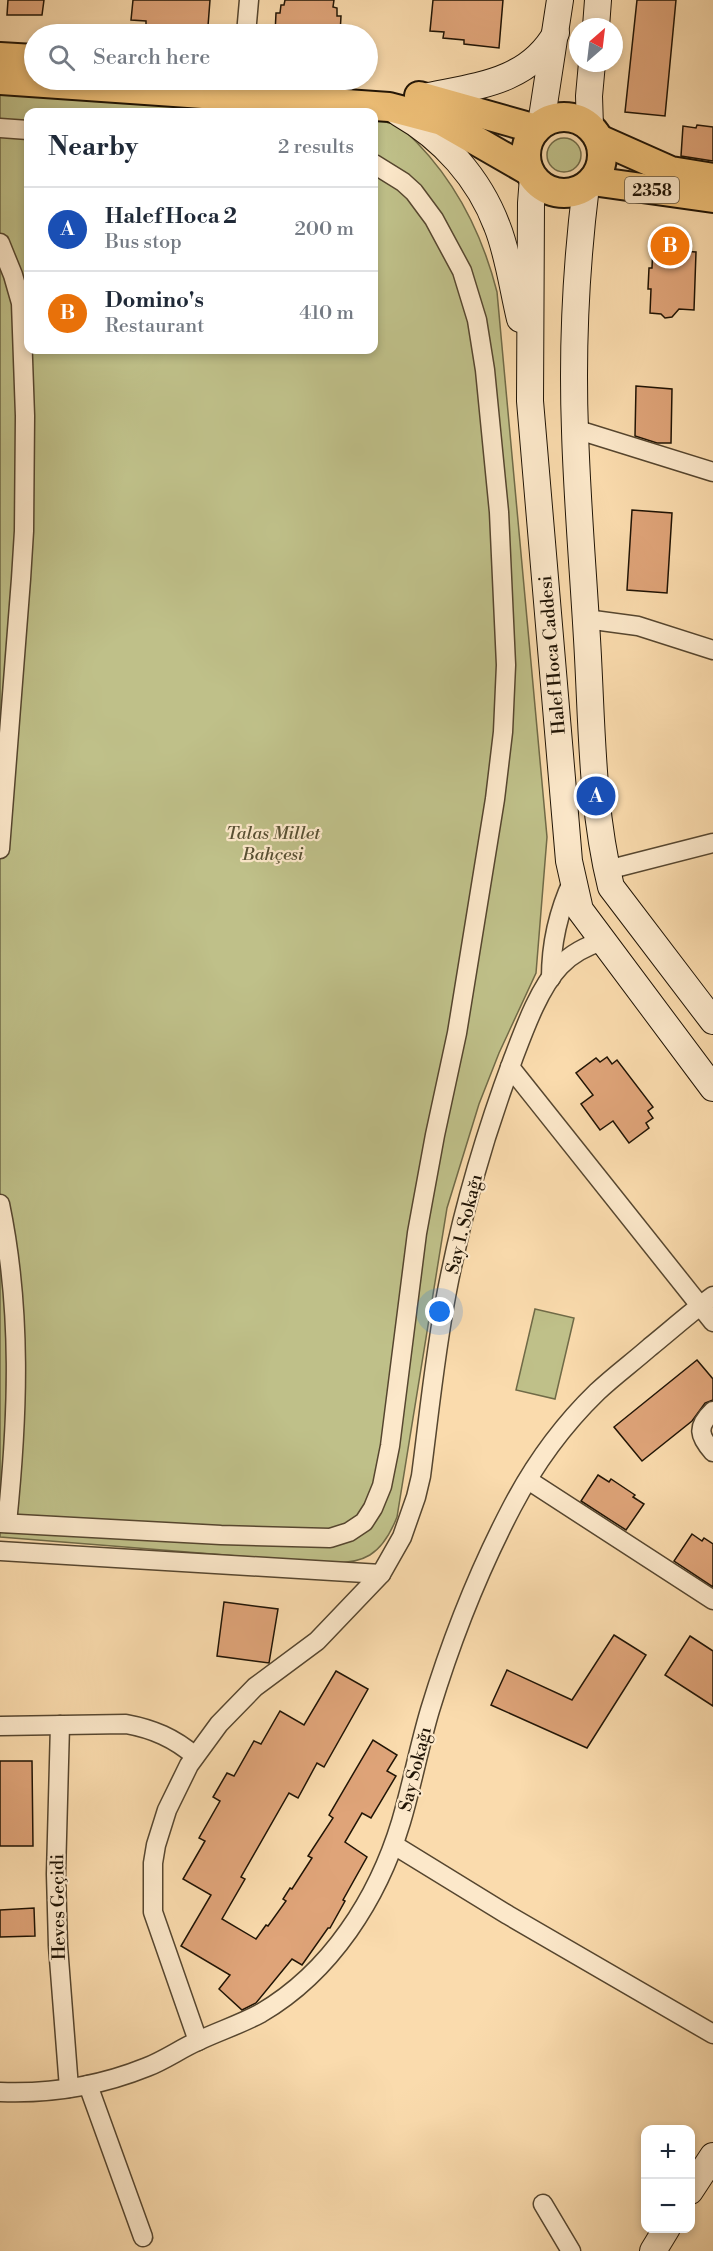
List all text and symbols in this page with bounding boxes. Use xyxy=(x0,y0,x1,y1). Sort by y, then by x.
north arrow xyxy=(569,18,623,72)
search box xyxy=(24,24,378,90)
icon: search xyxy=(45,41,78,74)
text: Search here xyxy=(93,44,210,71)
text: Nearby xyxy=(48,131,138,163)
text: 2 results xyxy=(278,135,354,160)
road number: 2358 xyxy=(625,177,679,203)
text: Halef Hoca 2 xyxy=(105,203,237,230)
text: A xyxy=(60,217,75,242)
text: 200 m xyxy=(294,217,354,242)
pin: B xyxy=(650,224,690,268)
text: Bus stop xyxy=(105,230,182,255)
text: Domino's xyxy=(105,287,204,314)
text: B xyxy=(60,301,75,326)
text: 410 m xyxy=(299,301,354,326)
text: Restaurant xyxy=(105,314,204,339)
street label: Halef Hoca Caddesi xyxy=(534,574,571,735)
pin: A xyxy=(576,774,616,818)
park label: Talas Millet Bahçesi xyxy=(226,822,321,866)
street label: Say 1. Sokağı xyxy=(441,1172,488,1277)
your location xyxy=(425,1297,454,1326)
street label: Say Sokağı xyxy=(394,1724,437,1814)
street label: Heves Geçidi xyxy=(46,1854,71,1960)
map controls xyxy=(641,2125,695,2233)
button: + xyxy=(641,2125,695,2179)
button: − xyxy=(641,2179,695,2233)

